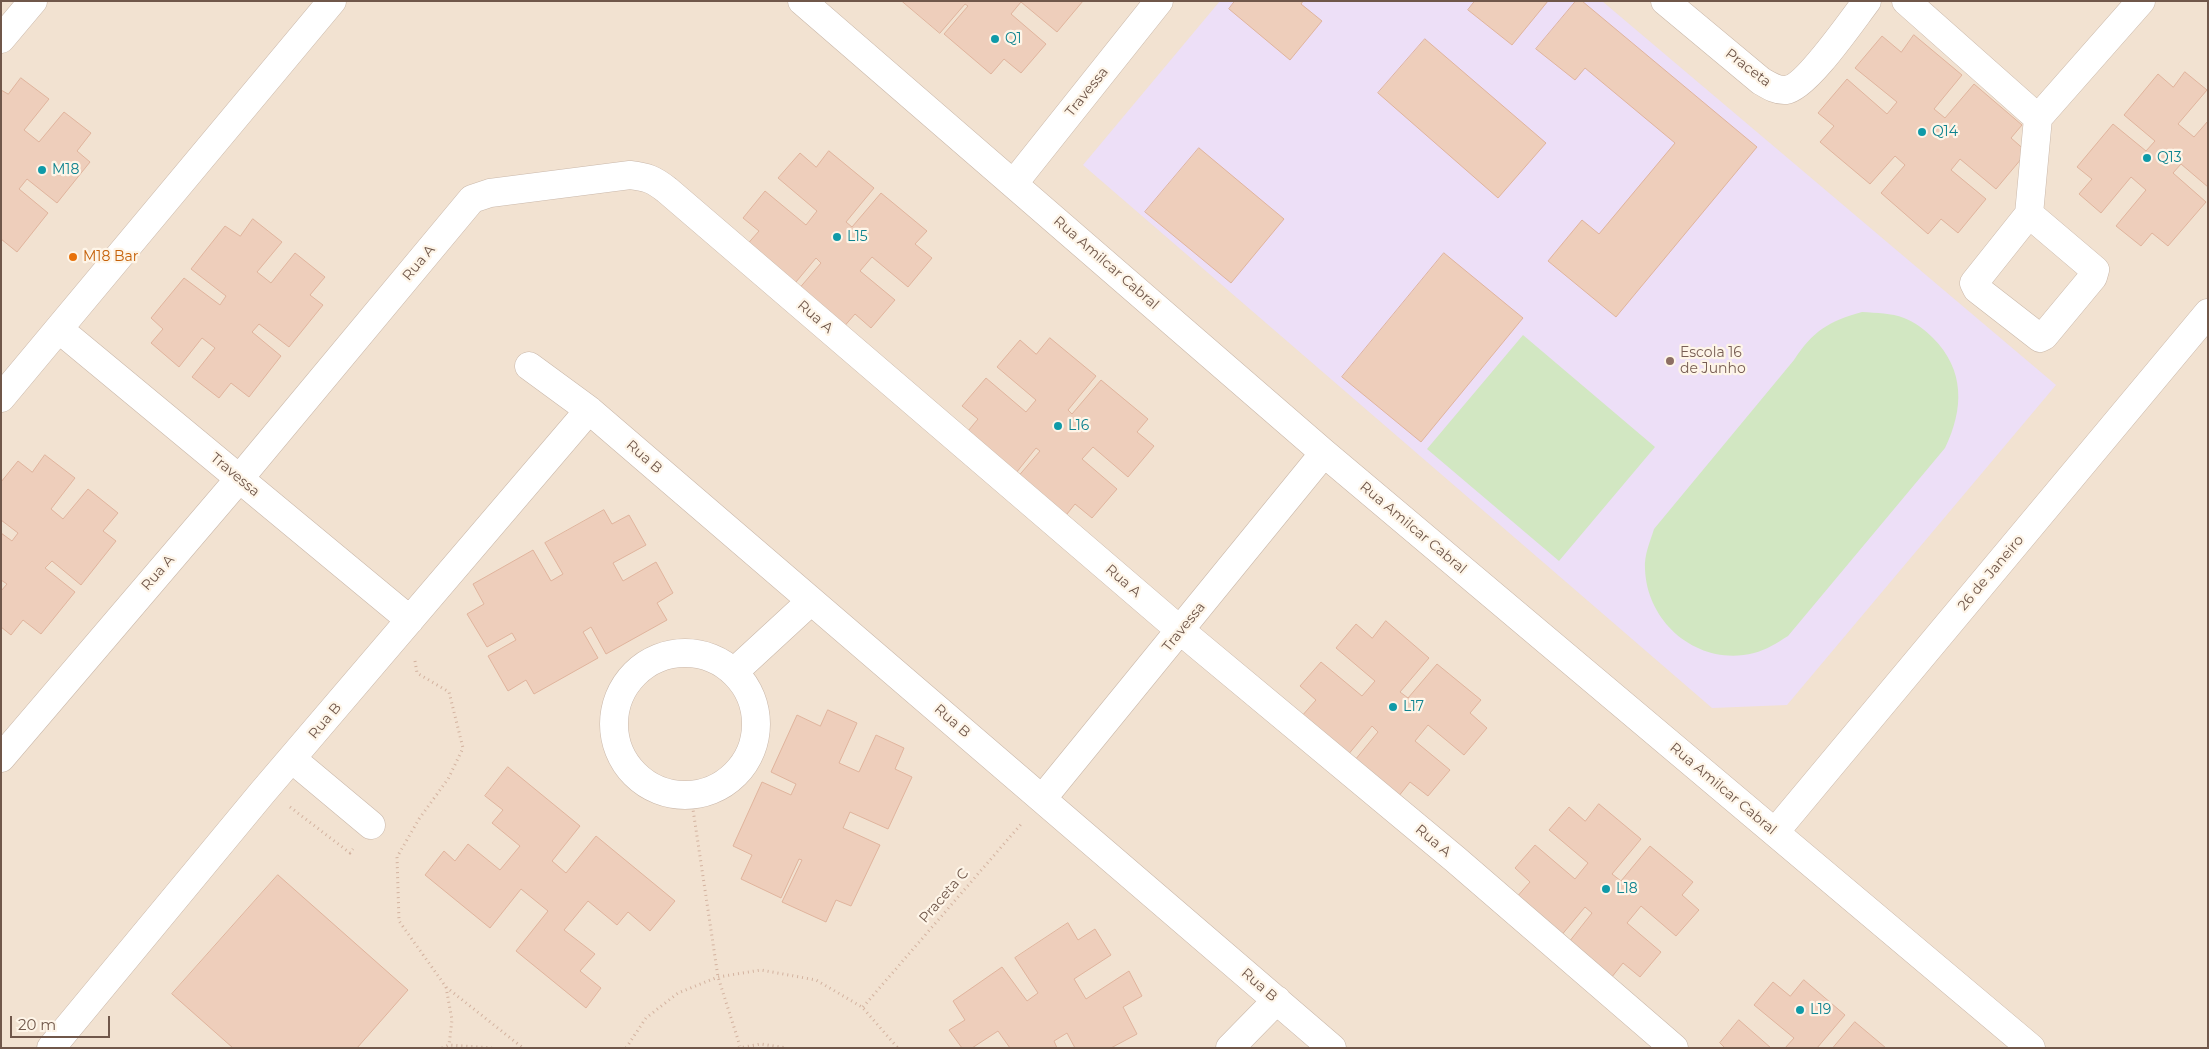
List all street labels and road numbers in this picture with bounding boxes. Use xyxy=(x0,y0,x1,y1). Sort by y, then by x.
street label: Praceta xyxy=(1722,45,1774,91)
street label: Travessa xyxy=(1062,64,1112,120)
street label: Rua Amilcar Cabral xyxy=(1050,213,1162,313)
street label: Rua A xyxy=(399,242,439,284)
street label: Rua A xyxy=(794,297,836,337)
street label: Rua B xyxy=(623,437,665,477)
street label: Travessa xyxy=(207,450,263,500)
street label: Rua Amilcar Cabral xyxy=(1356,479,1470,577)
street label: 26 de Janeiro xyxy=(1955,532,2027,614)
street label: Rua A xyxy=(138,552,178,594)
street label: Rua A xyxy=(1102,561,1144,601)
street label: Travessa xyxy=(1159,599,1209,655)
street label: Rua B xyxy=(305,700,345,742)
street label: Rua B xyxy=(931,701,973,741)
street label: Rua Amilcar Cabral xyxy=(1666,740,1780,838)
street label: Rua A xyxy=(1412,821,1454,861)
street label: Praceta C xyxy=(916,865,972,927)
street label: Rua B xyxy=(1238,965,1280,1005)

